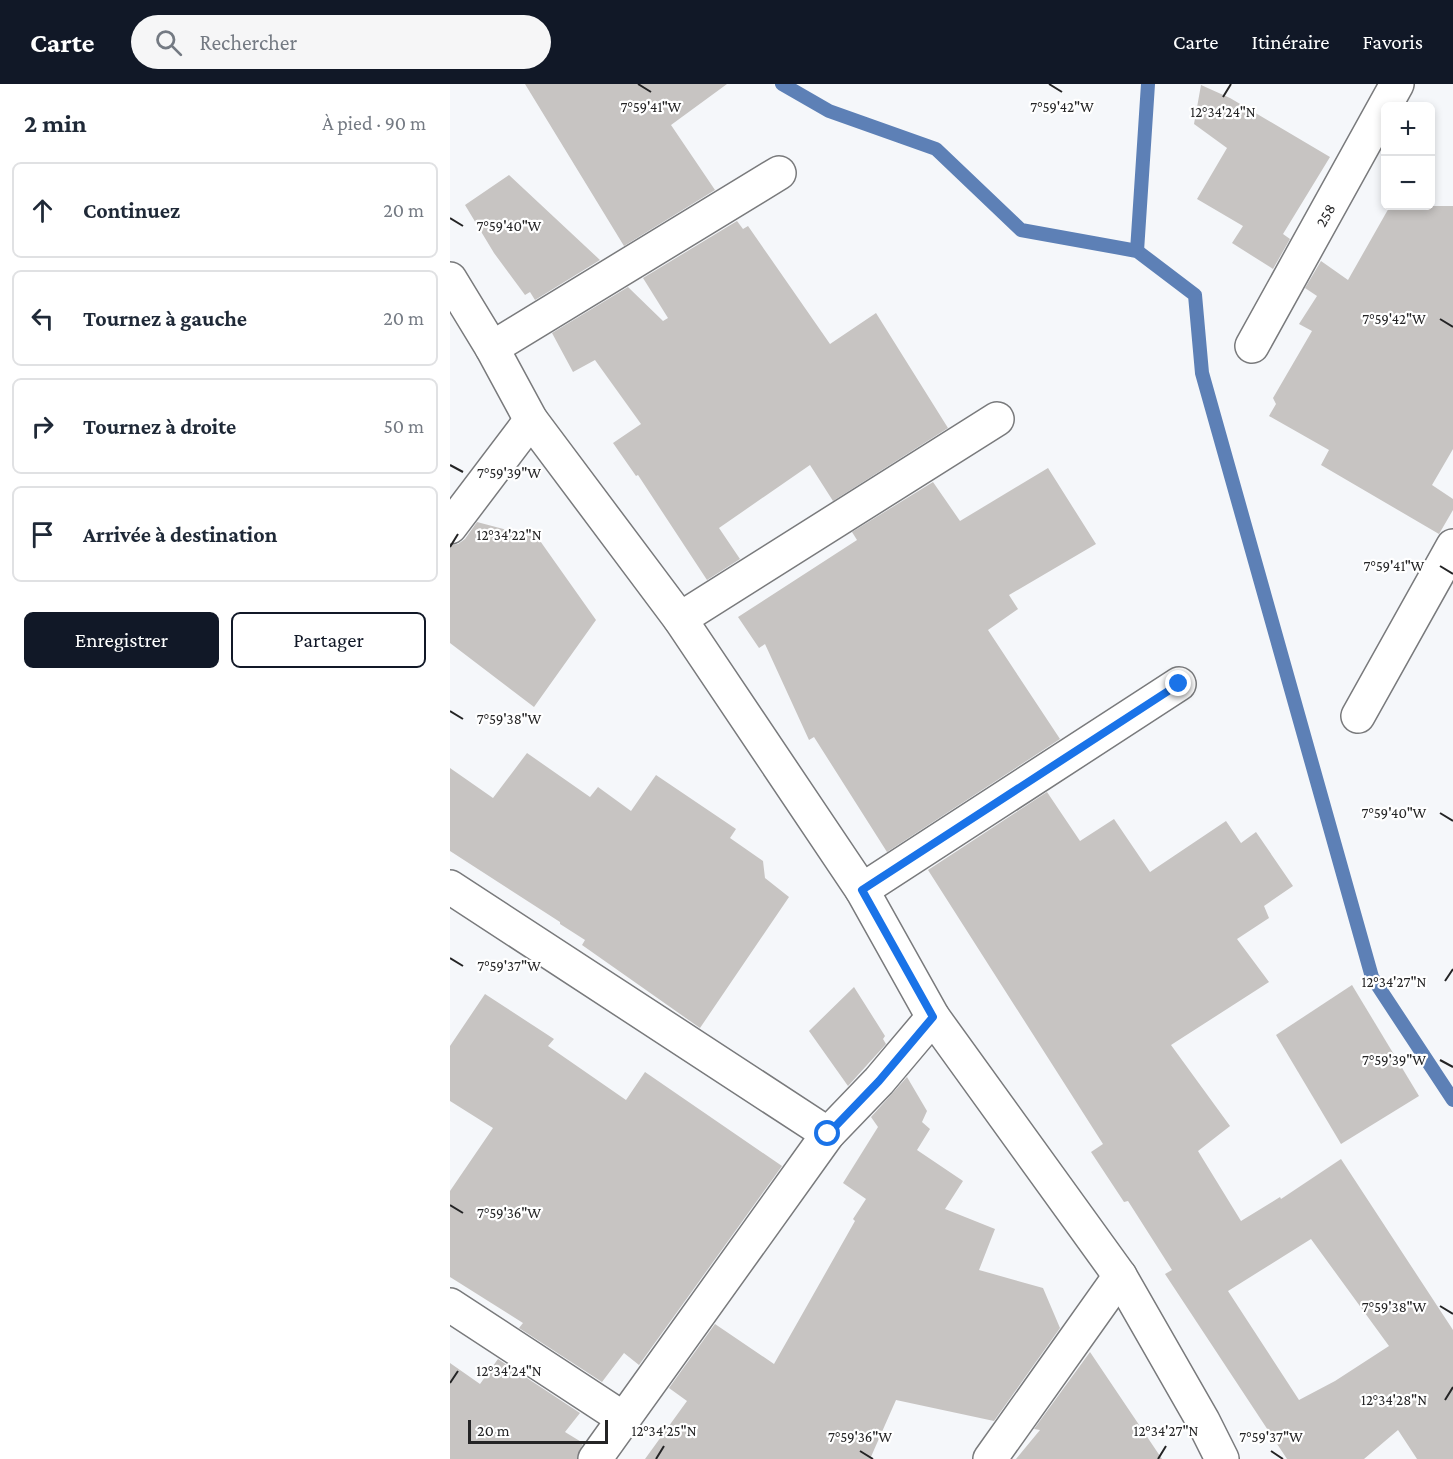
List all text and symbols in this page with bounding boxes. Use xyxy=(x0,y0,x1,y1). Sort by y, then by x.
search box xyxy=(131,15,551,69)
icon: search xyxy=(152,26,185,59)
text: Carte xyxy=(30,27,95,58)
text: Rechercher xyxy=(200,30,297,55)
text: Carte xyxy=(1173,30,1219,54)
text: Itinéraire xyxy=(1252,30,1329,54)
text: Favoris xyxy=(1362,30,1423,54)
text: 7°59'41"W xyxy=(621,99,682,115)
text: 7°59'42"W xyxy=(1030,99,1094,115)
map controls xyxy=(1381,102,1435,210)
button: + xyxy=(1381,102,1435,156)
text: 12°34'24"N xyxy=(1190,104,1256,120)
text: 2 min xyxy=(24,109,87,138)
text: À pied · 90 m xyxy=(322,112,426,134)
button: − xyxy=(1381,156,1435,210)
icon: ahead xyxy=(26,194,59,227)
text: Continuez xyxy=(83,198,180,223)
text: 20 m xyxy=(383,199,424,221)
street label: 258 xyxy=(1312,201,1339,230)
text: 7°59'40"W xyxy=(477,218,542,234)
icon: left xyxy=(26,302,59,335)
text: Tournez à gauche xyxy=(83,306,247,331)
text: 20 m xyxy=(383,307,424,329)
text: 7°59'42"W xyxy=(1362,311,1426,327)
icon: right xyxy=(26,410,59,443)
text: Tournez à droite xyxy=(83,414,236,439)
text: 50 m xyxy=(383,415,424,437)
text: 7°59'39"W xyxy=(477,465,541,481)
icon: arrive xyxy=(26,518,59,551)
text: Arrivée à destination xyxy=(83,522,277,547)
text: 12°34'22"N xyxy=(476,527,542,543)
text: 7°59'41"W xyxy=(1364,558,1425,574)
button: Enregistrer xyxy=(24,612,219,668)
button: Partager xyxy=(231,612,426,668)
route end xyxy=(1165,670,1191,696)
text: 7°59'38"W xyxy=(477,711,541,727)
text: 7°59'40"W xyxy=(1362,805,1427,821)
text: 7°59'37"W xyxy=(477,958,541,974)
text: 12°34'27"N xyxy=(1362,974,1427,990)
text: 7°59'39"W xyxy=(1362,1052,1426,1068)
route start xyxy=(814,1120,840,1146)
text: 7°59'36"W xyxy=(477,1205,541,1221)
text: 7°59'38"W xyxy=(1362,1299,1426,1315)
text: 12°34'24"N xyxy=(476,1363,542,1379)
text: 12°34'28"N xyxy=(1361,1392,1427,1408)
scale bar xyxy=(468,1417,608,1444)
text: 20 m xyxy=(477,1422,510,1439)
text: 12°34'25"N xyxy=(631,1423,697,1439)
text: 12°34'27"N xyxy=(1134,1423,1199,1439)
text: 7°59'36"W xyxy=(828,1429,892,1445)
text: 7°59'37"W xyxy=(1239,1429,1303,1445)

